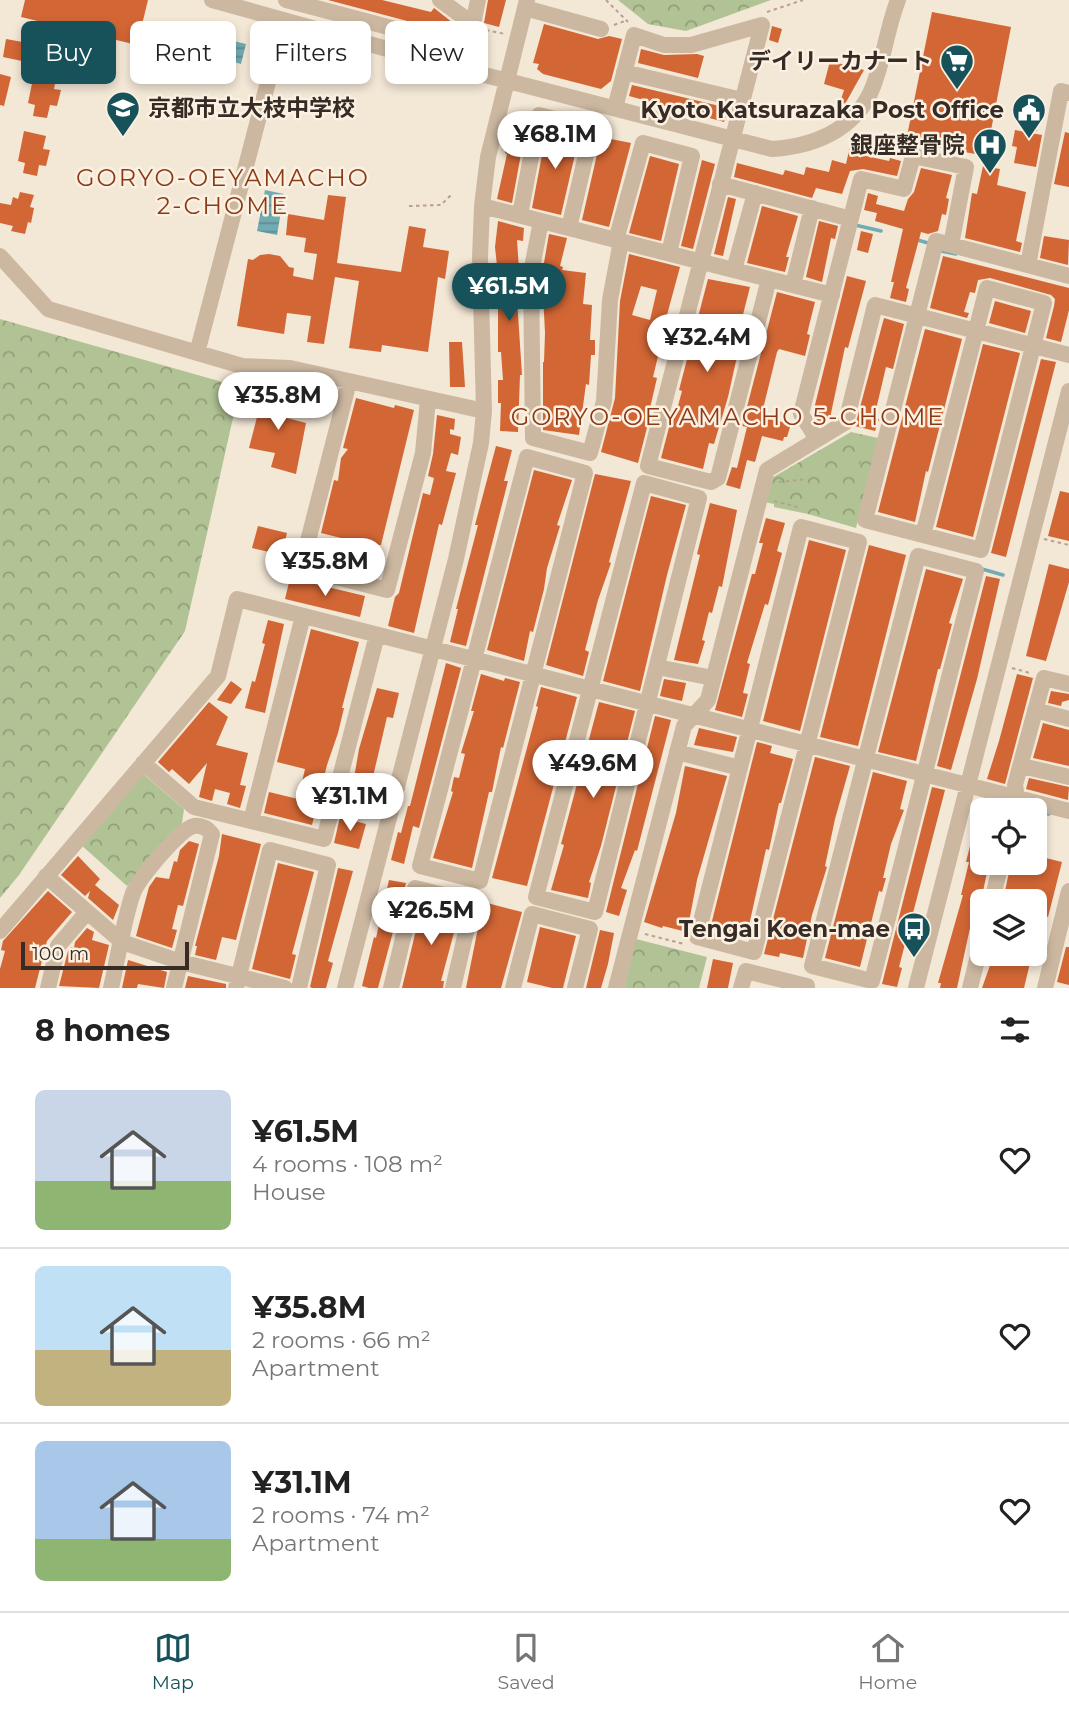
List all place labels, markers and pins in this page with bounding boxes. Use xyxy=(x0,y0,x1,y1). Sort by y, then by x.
supermarket icon: デイリーカナート xyxy=(938,42,976,91)
place label: デイリーカナート xyxy=(748,47,932,75)
school or university icon: 京都市立大枝中学校 xyxy=(104,89,142,138)
public building icon: Kyoto Katsurazaka Post Office xyxy=(1010,91,1048,140)
place label: 京都市立大枝中学校 xyxy=(148,94,355,122)
place label: Kyoto Katsurazaka Post Office xyxy=(640,96,1004,124)
pin: ¥68.1M xyxy=(498,111,612,171)
hospital icon: 銀座整骨院 xyxy=(971,126,1009,175)
place label: 銀座整骨院 xyxy=(850,131,965,159)
pin: ¥61.5M xyxy=(452,264,566,323)
pin: ¥32.4M xyxy=(650,314,764,374)
pin: ¥35.8M xyxy=(221,372,335,432)
pin: ¥35.8M xyxy=(268,538,382,598)
pin: ¥49.6M xyxy=(536,740,650,800)
pin: ¥31.1M xyxy=(293,774,407,833)
pin: ¥26.5M xyxy=(374,888,488,947)
bus stop icon: Tengai Koen-mae xyxy=(895,910,933,959)
place label: Tengai Koen-mae xyxy=(679,915,890,943)

